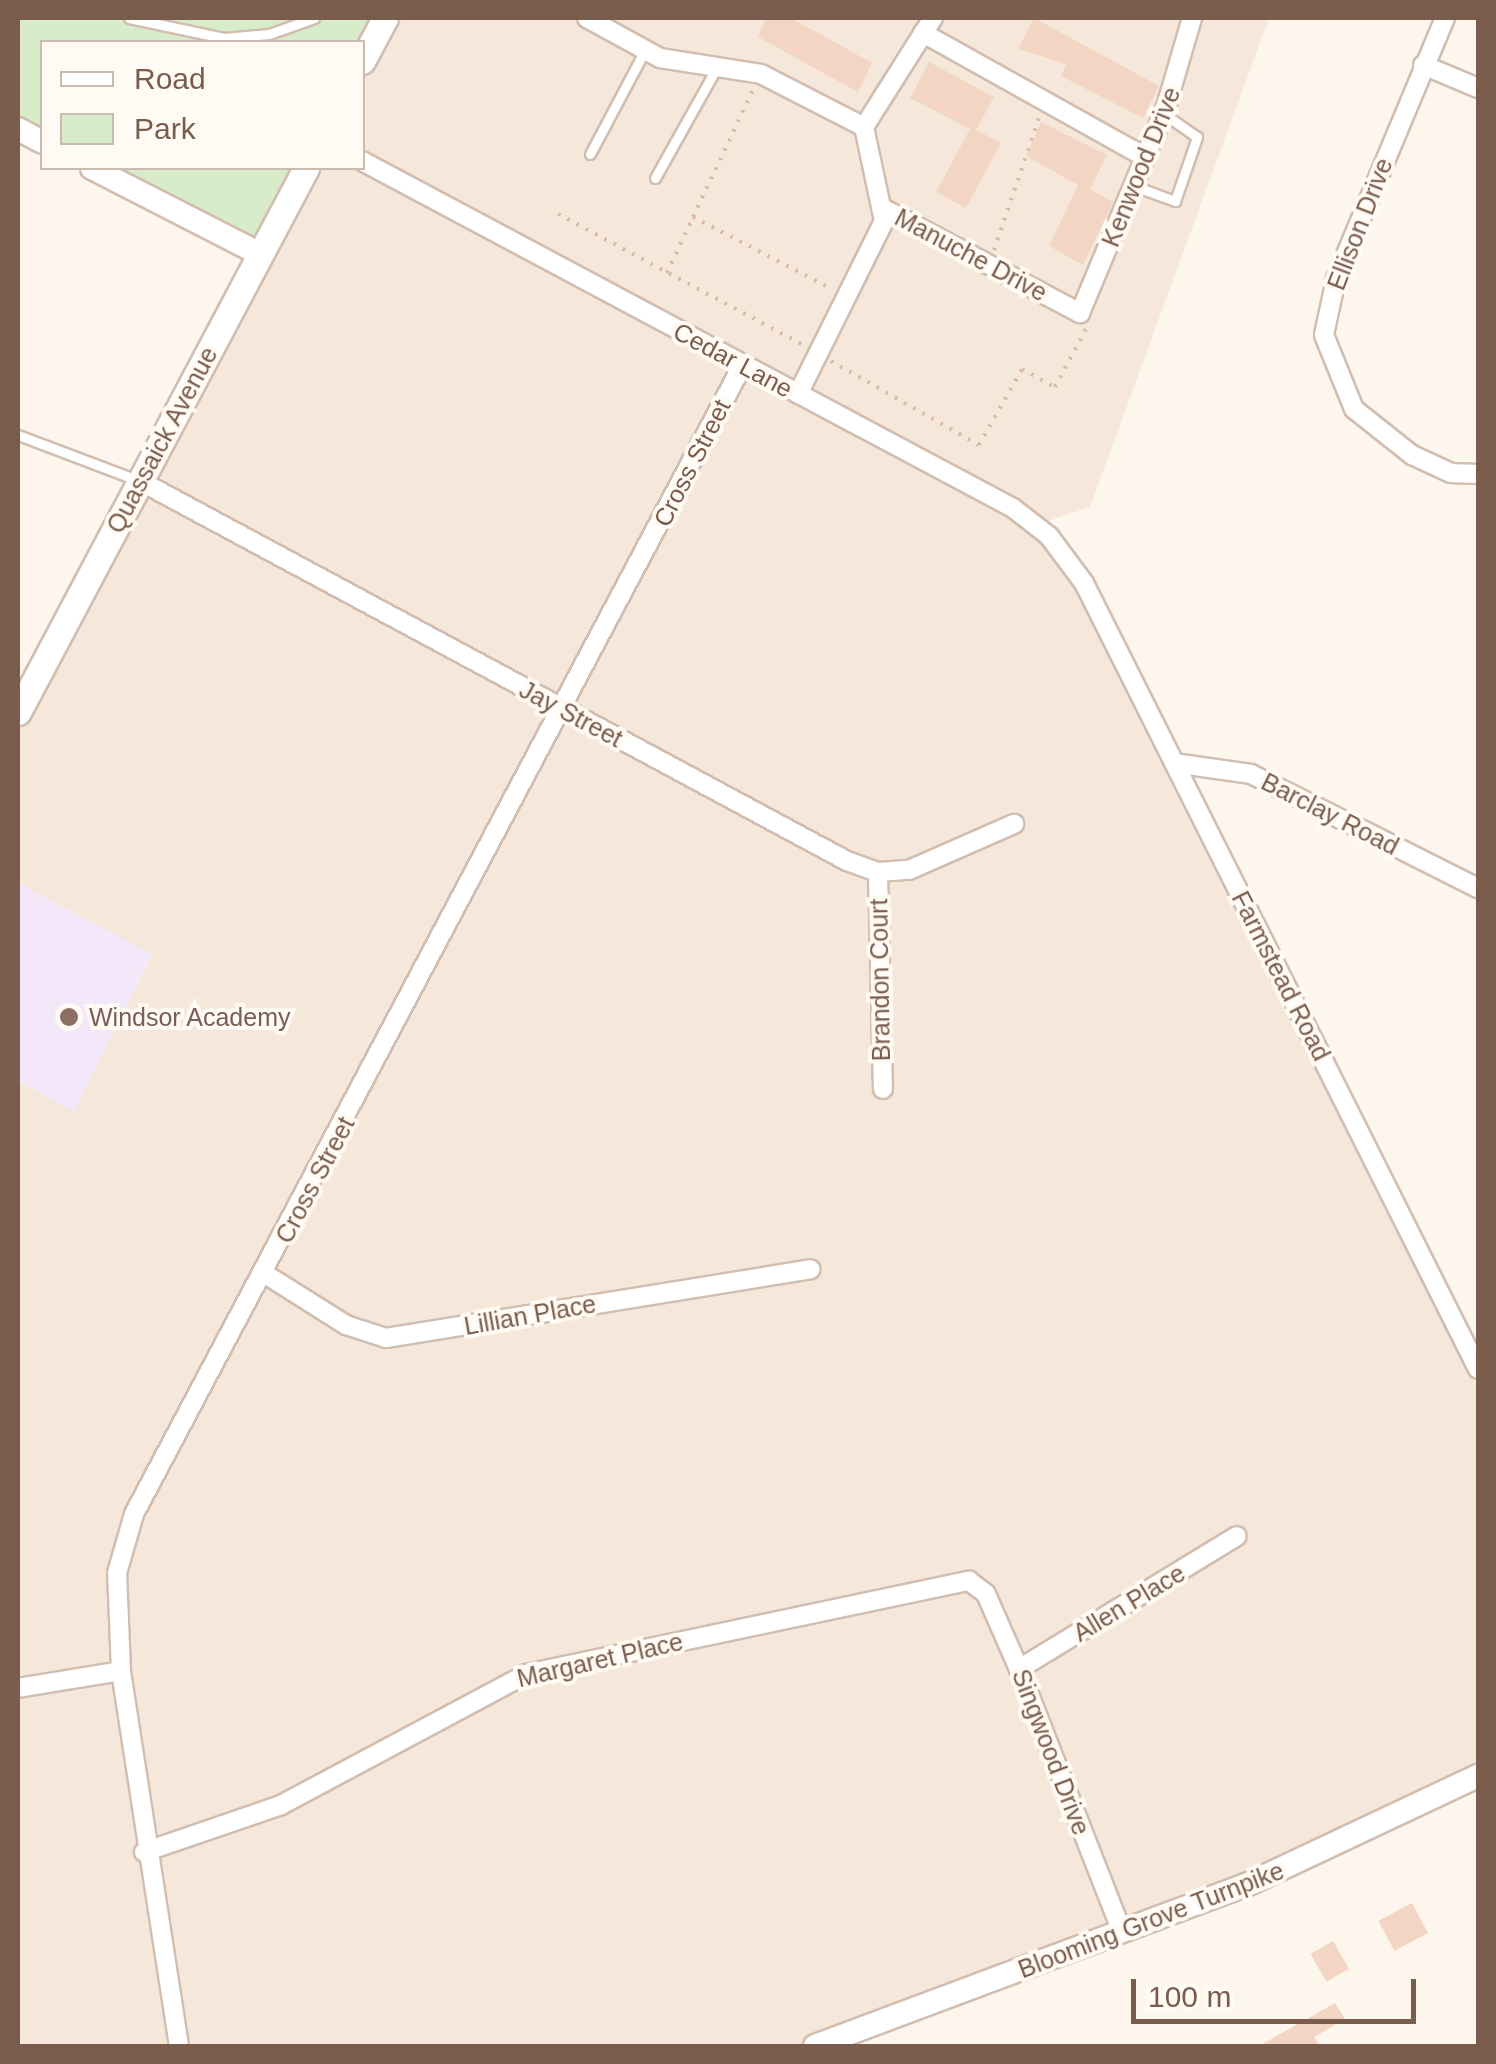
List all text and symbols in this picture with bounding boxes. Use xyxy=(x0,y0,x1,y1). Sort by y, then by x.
legend xyxy=(40,40,365,170)
text: Road xyxy=(134,62,206,95)
street label: Kenwood Drive xyxy=(1095,83,1187,251)
text: Park xyxy=(134,112,196,145)
street label: Ellison Drive xyxy=(1321,154,1399,294)
street label: Manuche Drive xyxy=(890,202,1052,308)
street label: Cedar Lane xyxy=(668,316,798,404)
street label: Quassaick Avenue xyxy=(100,341,224,539)
street label: Cross Street xyxy=(647,394,737,532)
street label: Jay Street xyxy=(514,674,628,754)
street label: Barclay Road xyxy=(1256,767,1404,861)
street label: Farmstead Road xyxy=(1225,886,1337,1066)
street label: Brandon Court xyxy=(864,898,896,1062)
place label: Windsor Academy xyxy=(89,1002,292,1032)
marker: Windsor Academy xyxy=(58,1006,80,1028)
street label: Cross Street xyxy=(269,1112,361,1248)
street label: Lillian Place xyxy=(462,1289,598,1341)
street label: Allen Place xyxy=(1068,1558,1190,1648)
street label: Margaret Place xyxy=(514,1626,686,1694)
street label: Singwood Drive xyxy=(1006,1665,1096,1839)
street label: Blooming Grove Turnpike xyxy=(1014,1855,1288,1985)
scale bar xyxy=(1136,1959,1421,2021)
text: 100 m xyxy=(1148,1980,1231,2013)

